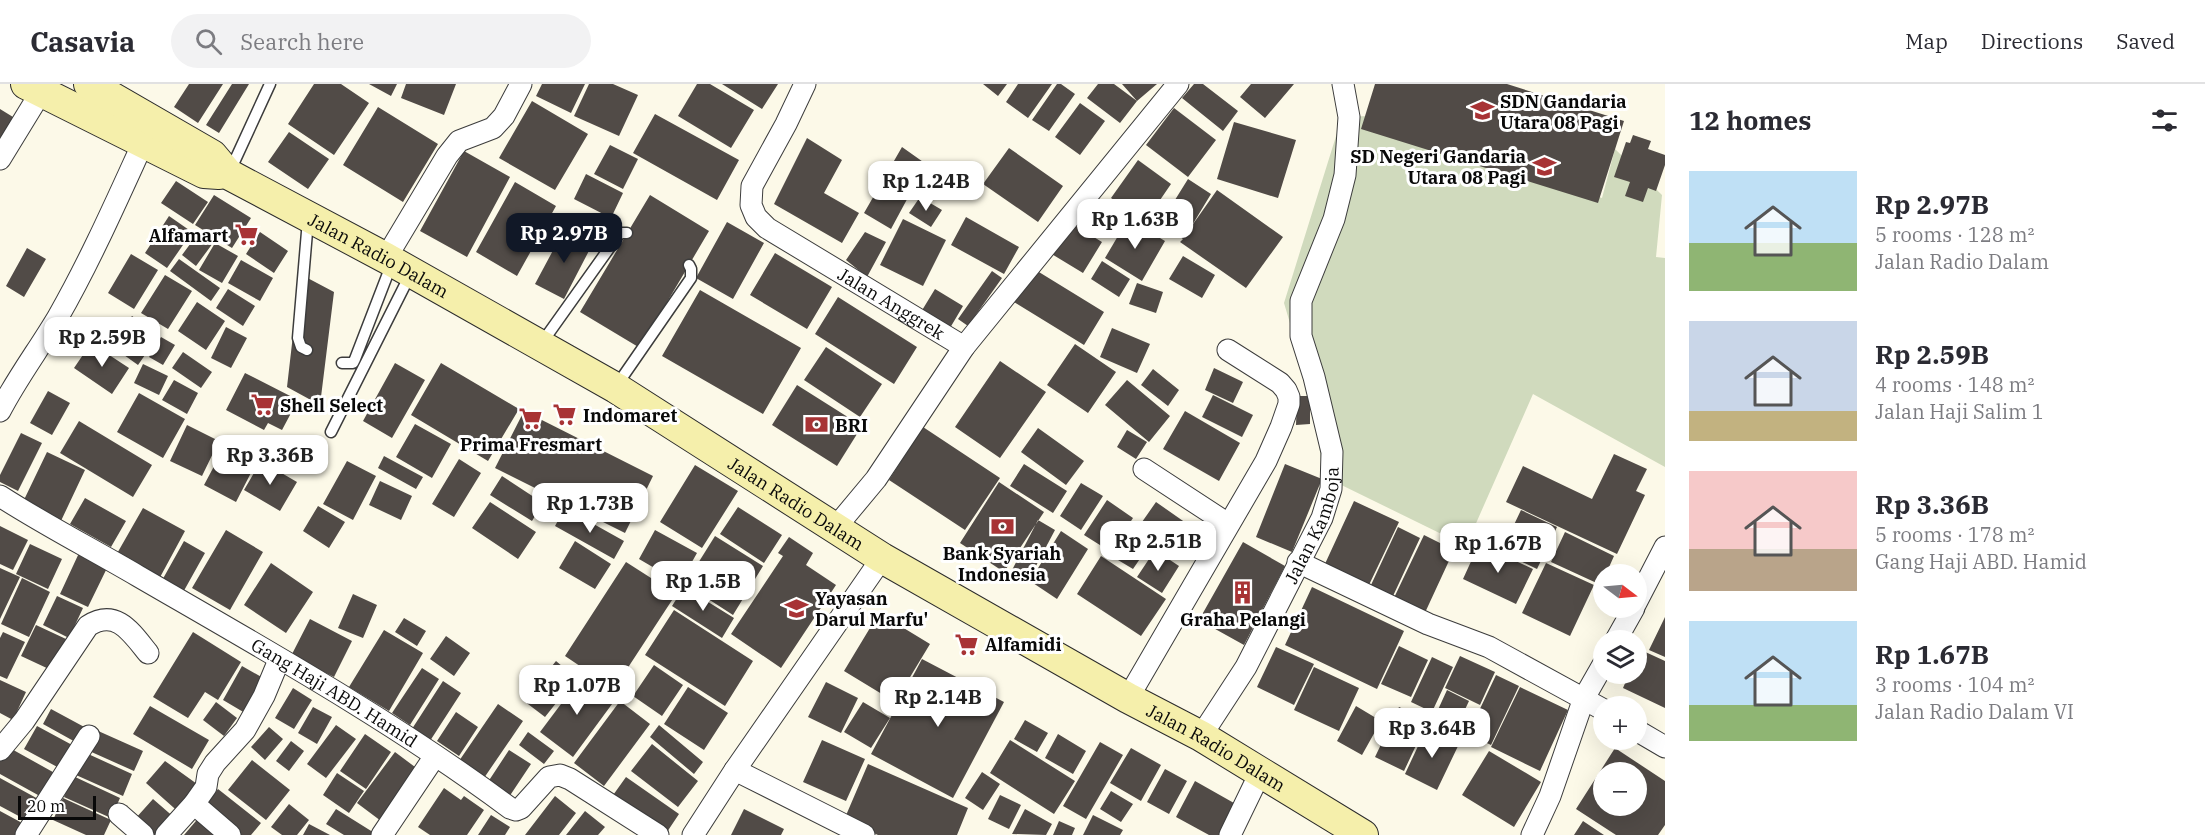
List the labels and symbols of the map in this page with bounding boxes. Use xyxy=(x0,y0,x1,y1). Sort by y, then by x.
place label: SDN Gandaria Utara 08 Pagi xyxy=(1500,90,1627,134)
school or university icon: SDN Gandaria Utara 08 Pagi xyxy=(1469,98,1495,124)
place label: SD Negeri Gandaria Utara 08 Pagi xyxy=(1350,145,1526,189)
school or university icon: SD Negeri Gandaria Utara 08 Pagi xyxy=(1531,153,1557,179)
pin: Rp 1.24B xyxy=(864,161,988,212)
pin: Rp 1.63B xyxy=(1073,199,1197,250)
street label: Jalan Radio Dalam xyxy=(305,207,453,303)
pin: Rp 2.97B xyxy=(502,213,626,264)
supermarket icon: Alfamart xyxy=(233,222,259,248)
place label: Alfamart xyxy=(149,224,228,247)
street label: Jalan Anggrek xyxy=(834,262,949,344)
pin: Rp 2.59B xyxy=(40,317,164,368)
supermarket icon: Shell Select xyxy=(249,392,275,418)
place label: Shell Select xyxy=(280,394,383,417)
supermarket icon: Indomaret xyxy=(552,402,578,428)
place label: Indomaret xyxy=(583,404,677,427)
supermarket icon: Prima Fresmart xyxy=(518,405,544,431)
bank icon: BRI xyxy=(804,412,830,438)
place label: BRI xyxy=(835,414,868,437)
place label: Prima Fresmart xyxy=(460,433,602,456)
pin: Rp 3.36B xyxy=(208,435,332,486)
street label: Jalan Radio Dalam xyxy=(724,451,869,555)
street label: Jalan Kamboja xyxy=(1279,466,1343,587)
pin: Rp 1.73B xyxy=(528,483,652,534)
bank icon: Bank Syariah Indonesia xyxy=(989,514,1015,540)
pin: Rp 2.51B xyxy=(1096,521,1220,572)
pin: Rp 1.67B xyxy=(1436,523,1560,574)
place label: Bank Syariah Indonesia xyxy=(943,542,1062,586)
pin: Rp 1.5B xyxy=(648,561,758,612)
north arrow xyxy=(1593,564,1647,618)
building icon: Graha Pelangi xyxy=(1230,580,1256,606)
place label: Yayasan Darul Marfu' xyxy=(815,587,928,631)
school or university icon: Yayasan Darul Marfu' xyxy=(784,595,810,621)
place label: Graha Pelangi xyxy=(1180,608,1306,631)
supermarket icon: Alfamidi xyxy=(954,631,980,657)
street label: Gang Haji ABD. Hamid xyxy=(247,633,422,752)
place label: Alfamidi xyxy=(985,633,1061,656)
pin: Rp 1.07B xyxy=(515,665,639,716)
pin: Rp 2.14B xyxy=(876,677,1000,728)
street label: Jalan Radio Dalam xyxy=(1143,698,1290,797)
pin: Rp 3.64B xyxy=(1370,708,1494,759)
scale bar xyxy=(18,793,96,820)

